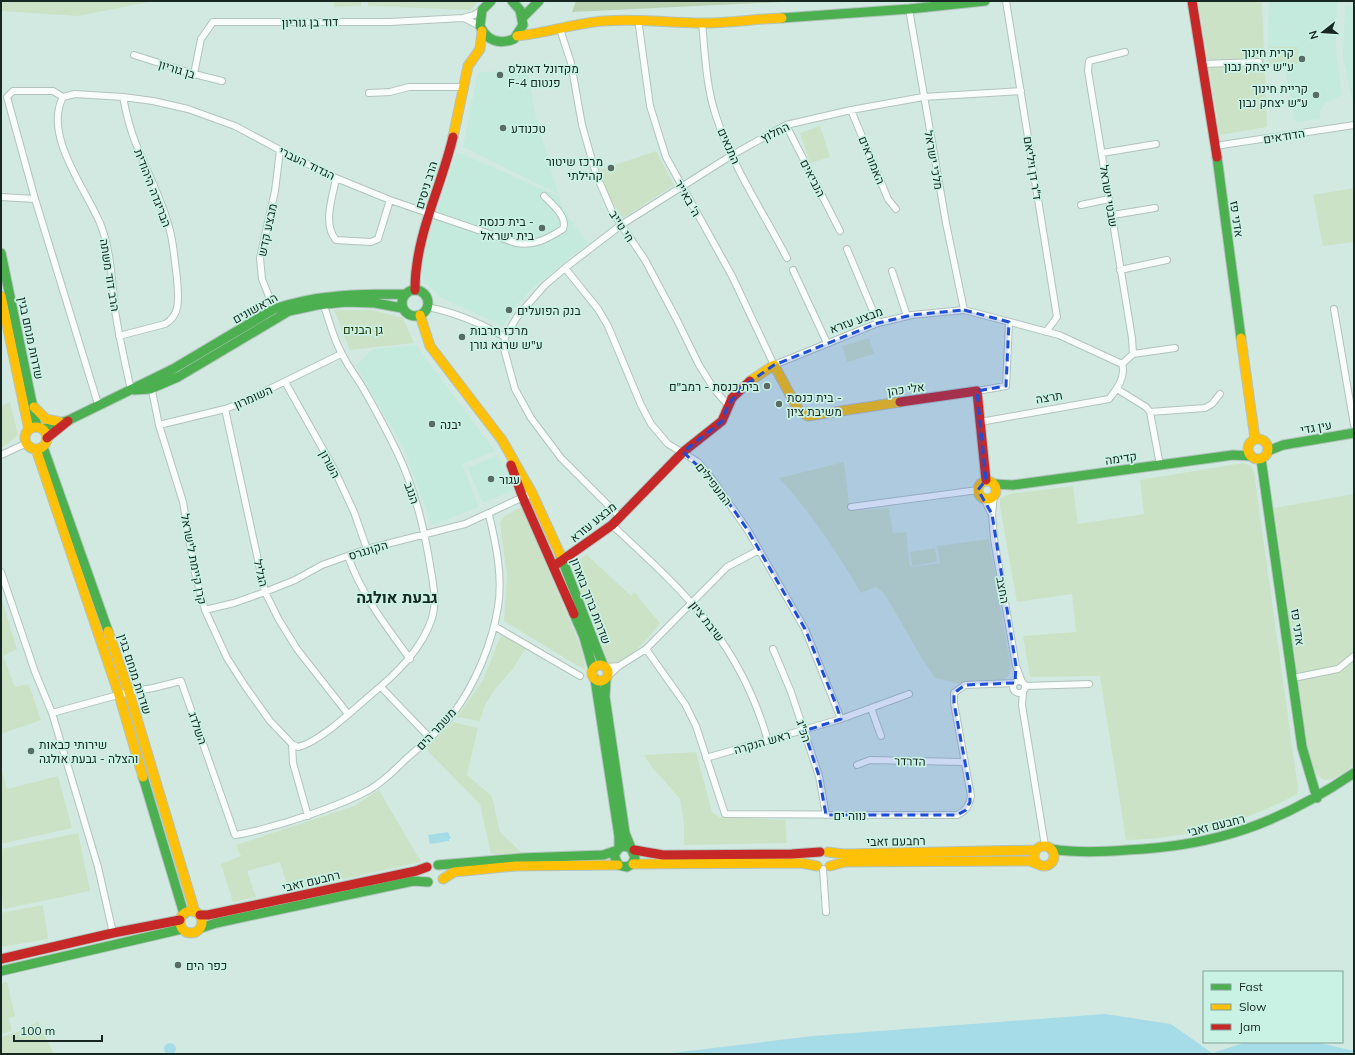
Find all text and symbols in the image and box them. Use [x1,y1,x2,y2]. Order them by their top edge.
north arrow [1303,12,1343,52]
street label: דוד בן גוריון [281,14,339,30]
text: N [1306,29,1321,41]
place label: קרית חינוך ע"ש יצחק נבון [1224,45,1294,74]
marker: קרית חינוך ע"ש יצחק נבון [1297,54,1307,64]
street label: בן גוריון [157,56,198,82]
place label: מקדונל דאגלס F-4 פנטום [508,61,579,90]
marker: מקדונל דאגלס F-4 פנטום [495,70,505,80]
place label: קריית חינוך ע״ש יצחק נבון [1239,81,1308,110]
marker: קריית חינוך ע״ש יצחק נבון [1311,90,1321,100]
street label: החלוץ [758,119,792,145]
place label: טכנודע [511,121,546,136]
marker: טכנודע [498,123,508,133]
street label: הדודאים [1262,125,1306,147]
street label: התנאים [714,126,744,166]
street label: מלכי ישראל [921,129,947,191]
street label: האמוראים [856,134,888,186]
street label: ד״ר דן ויליאם [1021,135,1045,201]
street label: הגדוד העברי [276,143,338,183]
street label: הבריגדה היהודית [131,147,175,229]
place label: מרכז שיטור קהילתי [546,154,603,183]
street label: הנביאים [797,157,829,199]
street label: הרב ניסים [412,159,440,211]
marker: מרכז שיטור קהילתי [606,163,616,173]
street label: שבטי ישראל [1097,164,1121,228]
street label: ה' באייר [672,177,704,219]
street label: אדני פז [1227,200,1247,239]
street label: מבצע קדש [254,202,280,258]
street label: חי טייב [606,207,638,245]
place label: בית כנסת - בית ישראל [479,214,535,243]
marker: בית כנסת - בית ישראל [537,223,547,233]
street label: הרב דוד משתה [97,238,123,312]
street label: הראשונים [230,289,280,327]
street label: שדרות מנחם בגין [15,295,47,381]
place label: בנק הפועלים [517,303,581,318]
street label: מבצע עזרא [827,303,885,337]
marker: בנק הפועלים [504,305,514,315]
park label: גן הבנים [343,322,383,337]
place label: מרכז תרבות ע"ש שרגא גורן [470,323,543,352]
marker: מרכז תרבות ע"ש שרגא גורן [457,332,467,342]
place label: בית כנסת - רמב"ם [669,379,760,394]
street label: אלי כהן [886,379,926,399]
marker: בית כנסת - רמב"ם [762,381,772,391]
street label: השומרון [231,382,275,412]
street label: תרצה [1034,387,1064,407]
place label: בית כנסת - משיבת ציון [787,390,842,419]
marker: בית כנסת - משיבת ציון [774,399,784,409]
place label: יבנה [440,417,461,432]
street label: עין גדי [1299,417,1333,437]
marker: יבנה [427,419,437,429]
street label: השרון [316,447,344,481]
street label: קדימה [1104,448,1138,468]
street label: המעפילים [693,460,735,508]
place label: עגור [499,472,520,487]
marker: עגור [486,474,496,484]
street label: הנגב [401,480,423,506]
street label: מבצע עזרא [567,499,619,545]
street label: קרן קיימת לישראל [178,512,210,606]
street label: הקונגרס [346,537,390,563]
street label: שדרות ברוך בוארון [568,556,614,646]
street label: הגליל [251,558,271,588]
street label: החצב [993,575,1013,605]
district label: גבעת אולגה [356,587,438,607]
street label: שיבת ציון [687,598,727,644]
street label: אדני פז [1288,608,1308,647]
street label: שדרות מנחם בגין [115,632,155,716]
street label: משמר הים [413,705,459,753]
street label: השלדג [185,710,211,746]
street label: הכ"ג [793,718,815,744]
street label: ראש הנקרה [732,727,792,757]
place label: שירותי כבאות והצלה - גבעת אולגה [39,737,138,766]
marker: שירותי כבאות והצלה - גבעת אולגה [26,746,36,756]
street label: הדרדר [894,753,926,769]
street label: נווה ים [834,808,866,823]
street label: רחבעם זאבי [1186,811,1246,839]
street label: רחבעם זאבי [866,833,926,849]
street label: רחבעם זאבי [281,867,341,895]
place label: כפר הים [186,958,227,973]
marker: כפר הים [173,960,183,970]
legend [1203,971,1343,1043]
text: Fast [1239,979,1263,994]
text: Slow [1239,999,1267,1014]
scale bar [14,1017,102,1043]
text: Jam [1239,1019,1261,1034]
text: 100 m [20,1023,55,1038]

